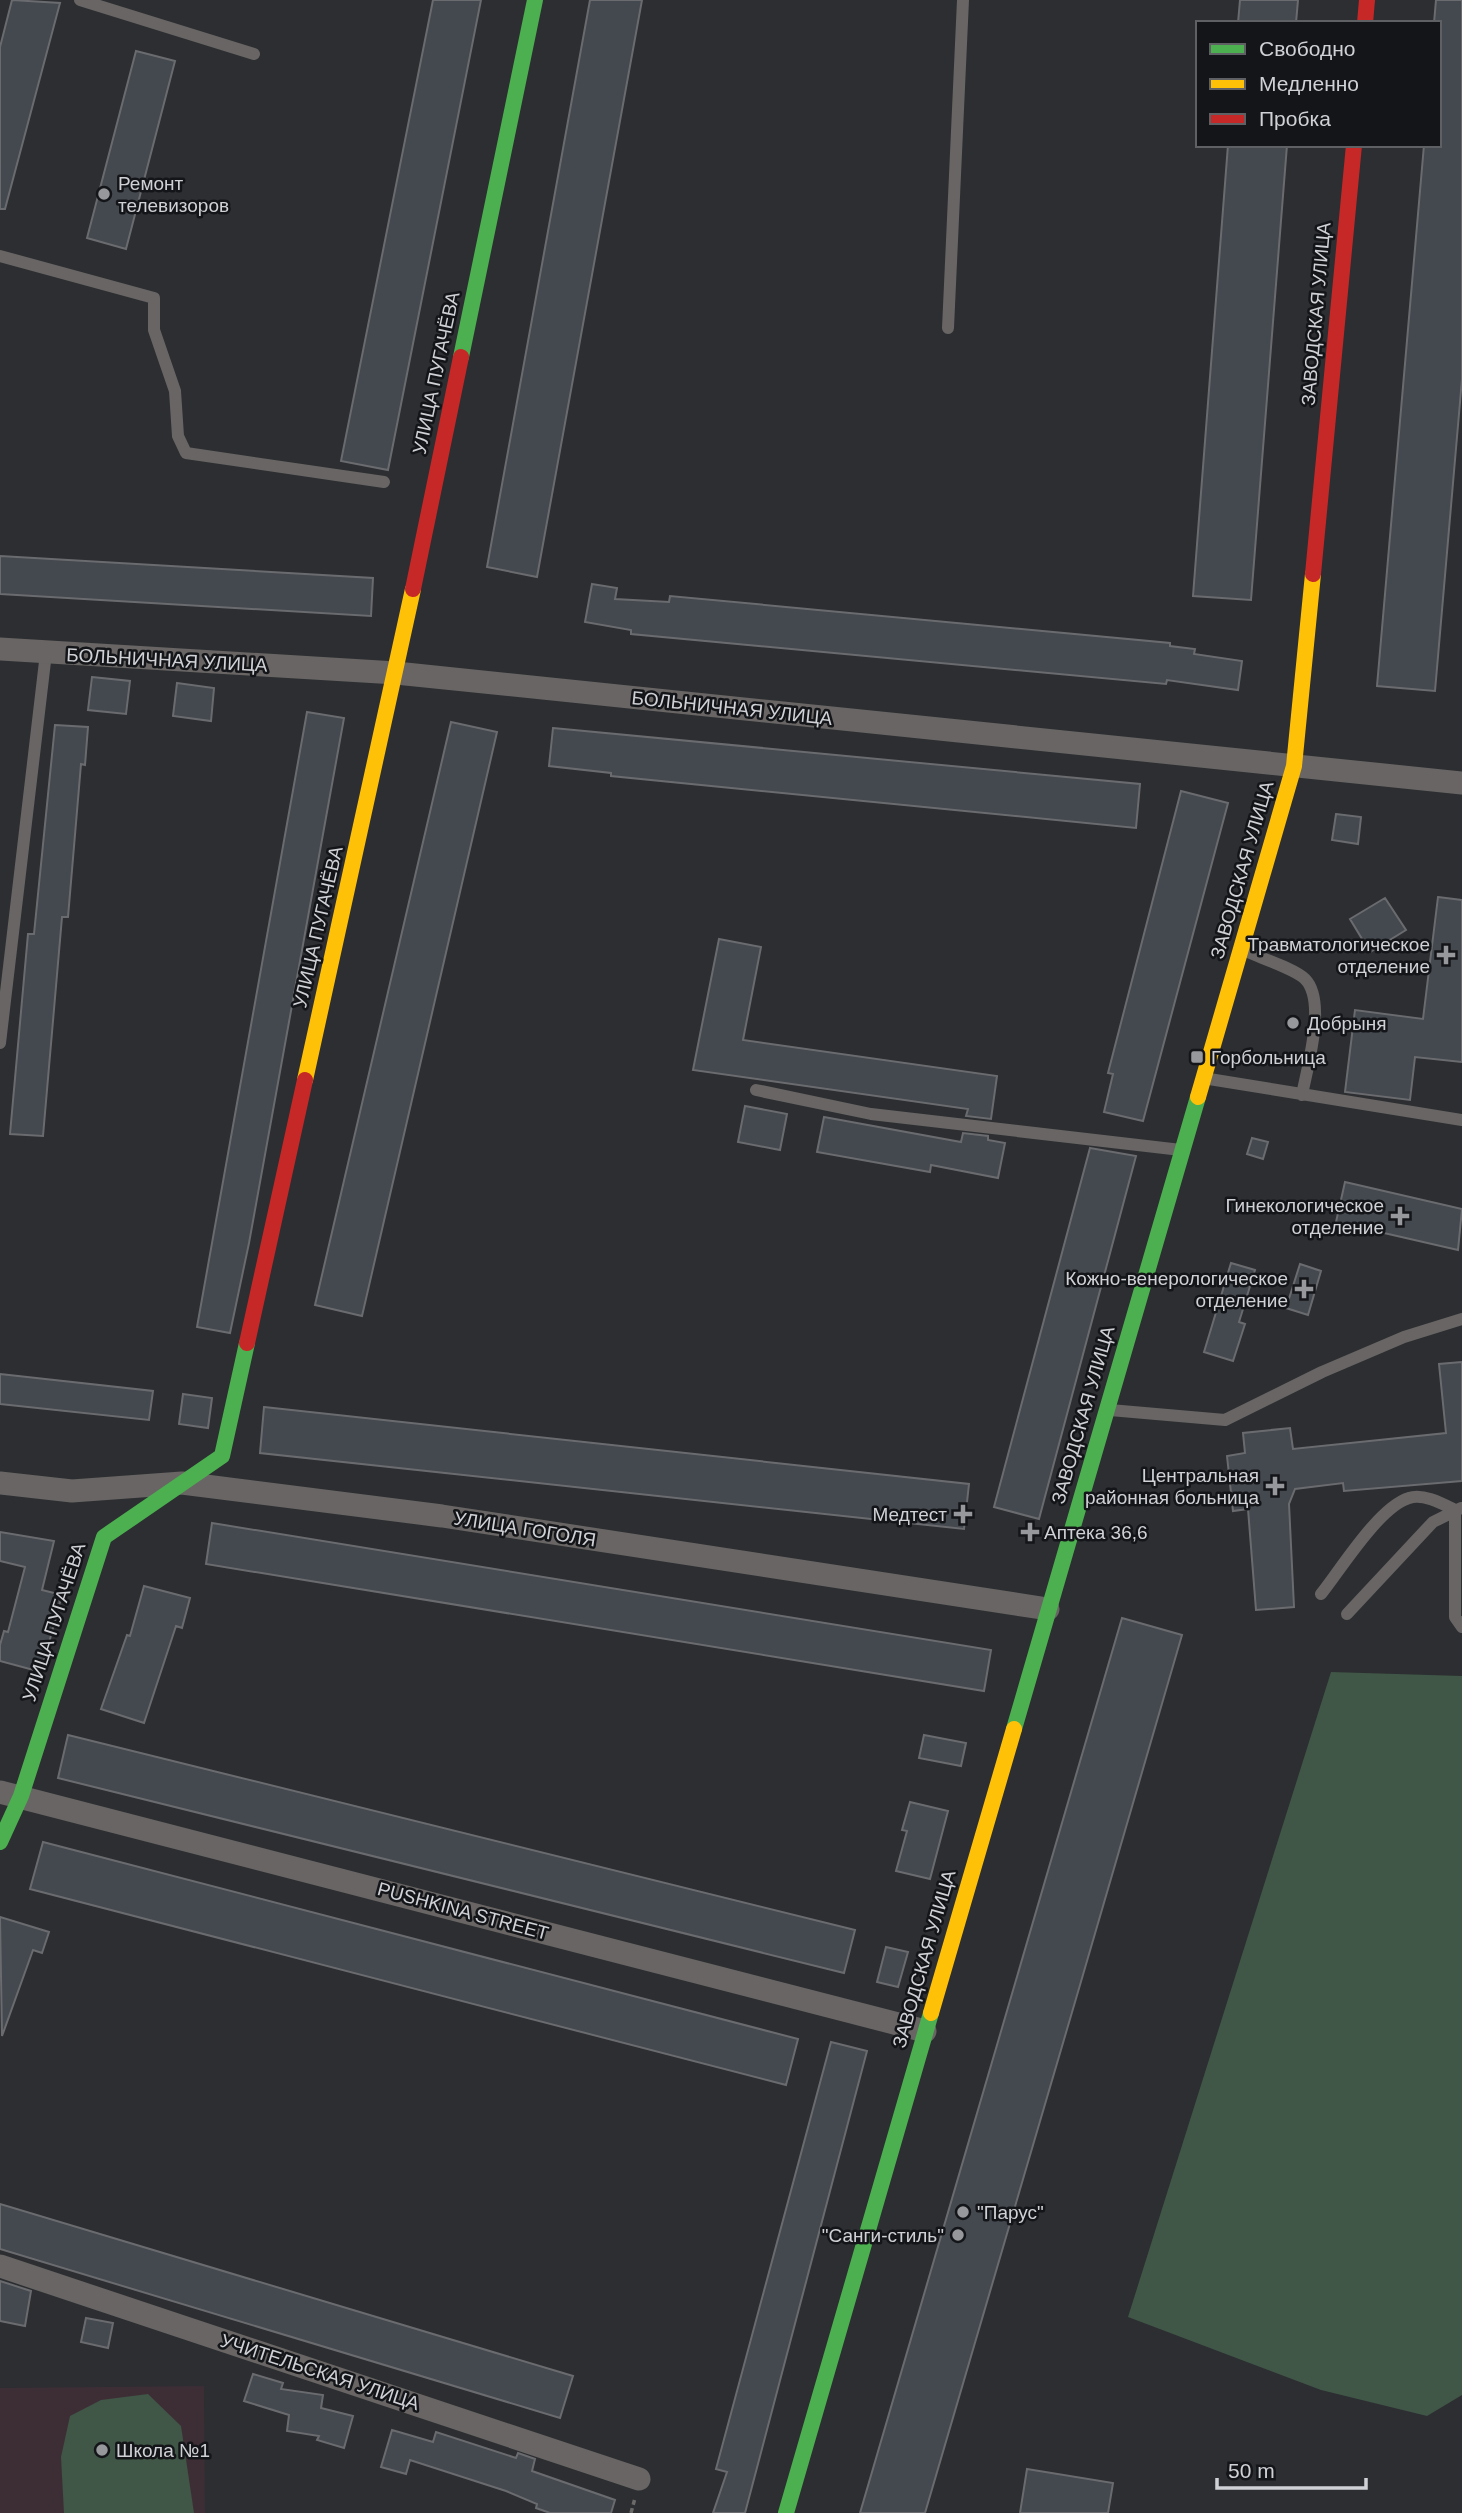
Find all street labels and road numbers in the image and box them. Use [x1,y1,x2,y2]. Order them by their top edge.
street label: ЗАВОДСКАЯ УЛИЦА [1298,221,1335,407]
street label: УЛИЦА ПУГАЧЁВА [409,290,464,456]
street label: БОЛЬНИЧНАЯ УЛИЦА [66,644,268,676]
street label: БОЛЬНИЧНАЯ УЛИЦА [631,687,834,729]
street label: ЗАВОДСКАЯ УЛИЦА [1207,778,1278,961]
street label: УЛИЦА ПУГАЧЁВА [289,844,347,1010]
street label: ЗАВОДСКАЯ УЛИЦА [1048,1323,1119,1506]
street label: УЛИЦА ГОГОЛЯ [452,1507,598,1551]
street label: УЛИЦА ПУГАЧЁВА [18,1540,90,1704]
street label: ЗАВОДСКАЯ УЛИЦА [889,1867,960,2050]
street label: PUSHKINA STREET [375,1878,551,1944]
street label: УЧИТЕЛЬСКАЯ УЛИЦА [218,2330,422,2414]

